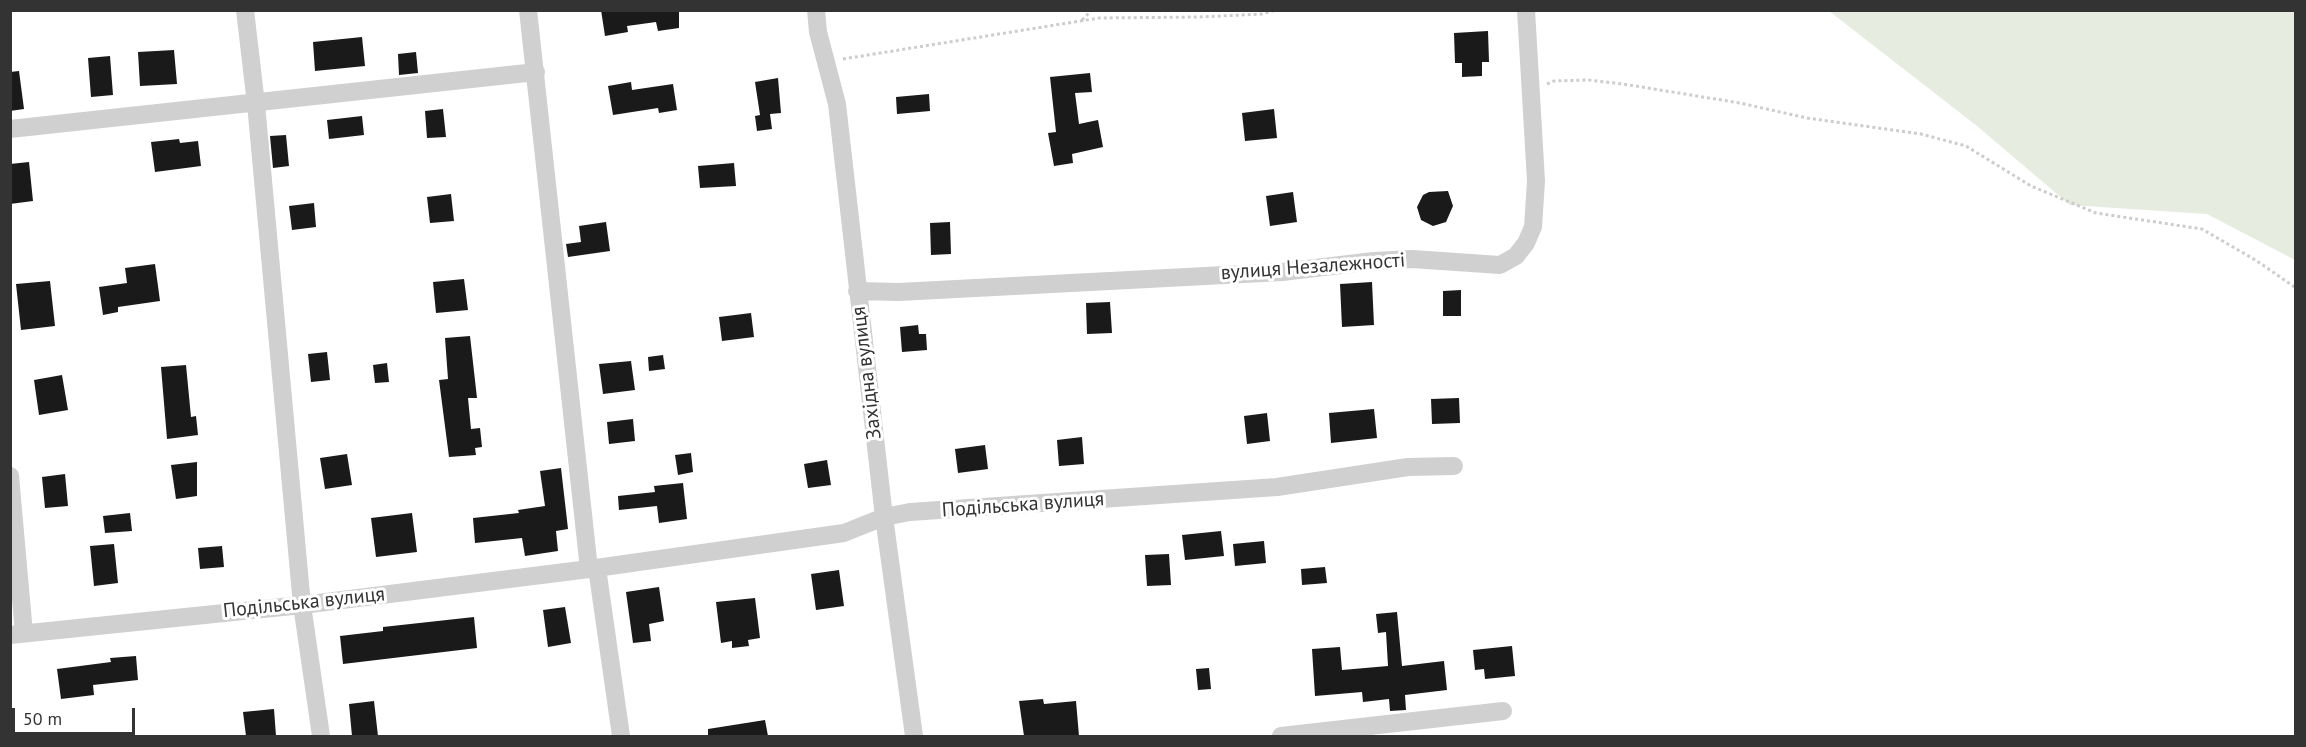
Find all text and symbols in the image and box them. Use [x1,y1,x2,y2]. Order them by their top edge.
street label: вулиця Незалежності [1220,249,1406,285]
street label: Західна вулиця [847,305,887,441]
street label: Подільська вулиця [941,487,1105,523]
street label: Подільська вулиця [222,583,386,623]
scale bar [15,696,138,734]
text: 50 m [23,707,62,730]

